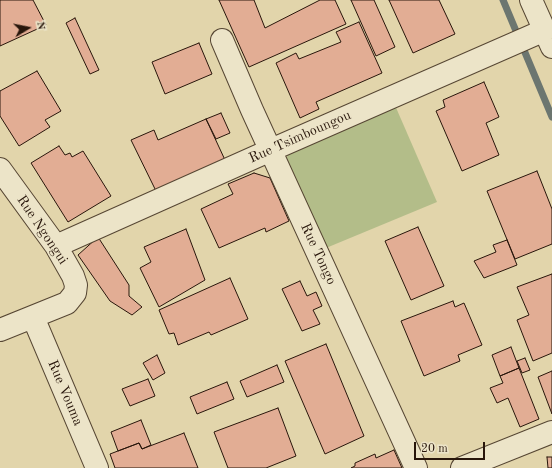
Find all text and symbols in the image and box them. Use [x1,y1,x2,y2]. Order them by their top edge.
north arrow [8,8,48,48]
text: N [34,21,46,31]
street label: Rue Tsimboungou [246,107,354,167]
street label: Rue Ngongui [13,192,71,268]
street label: Rue Tongo [296,221,340,287]
street label: Rue Vouma [44,358,86,428]
scale bar [416,434,487,460]
text: 20 m [421,443,448,455]

